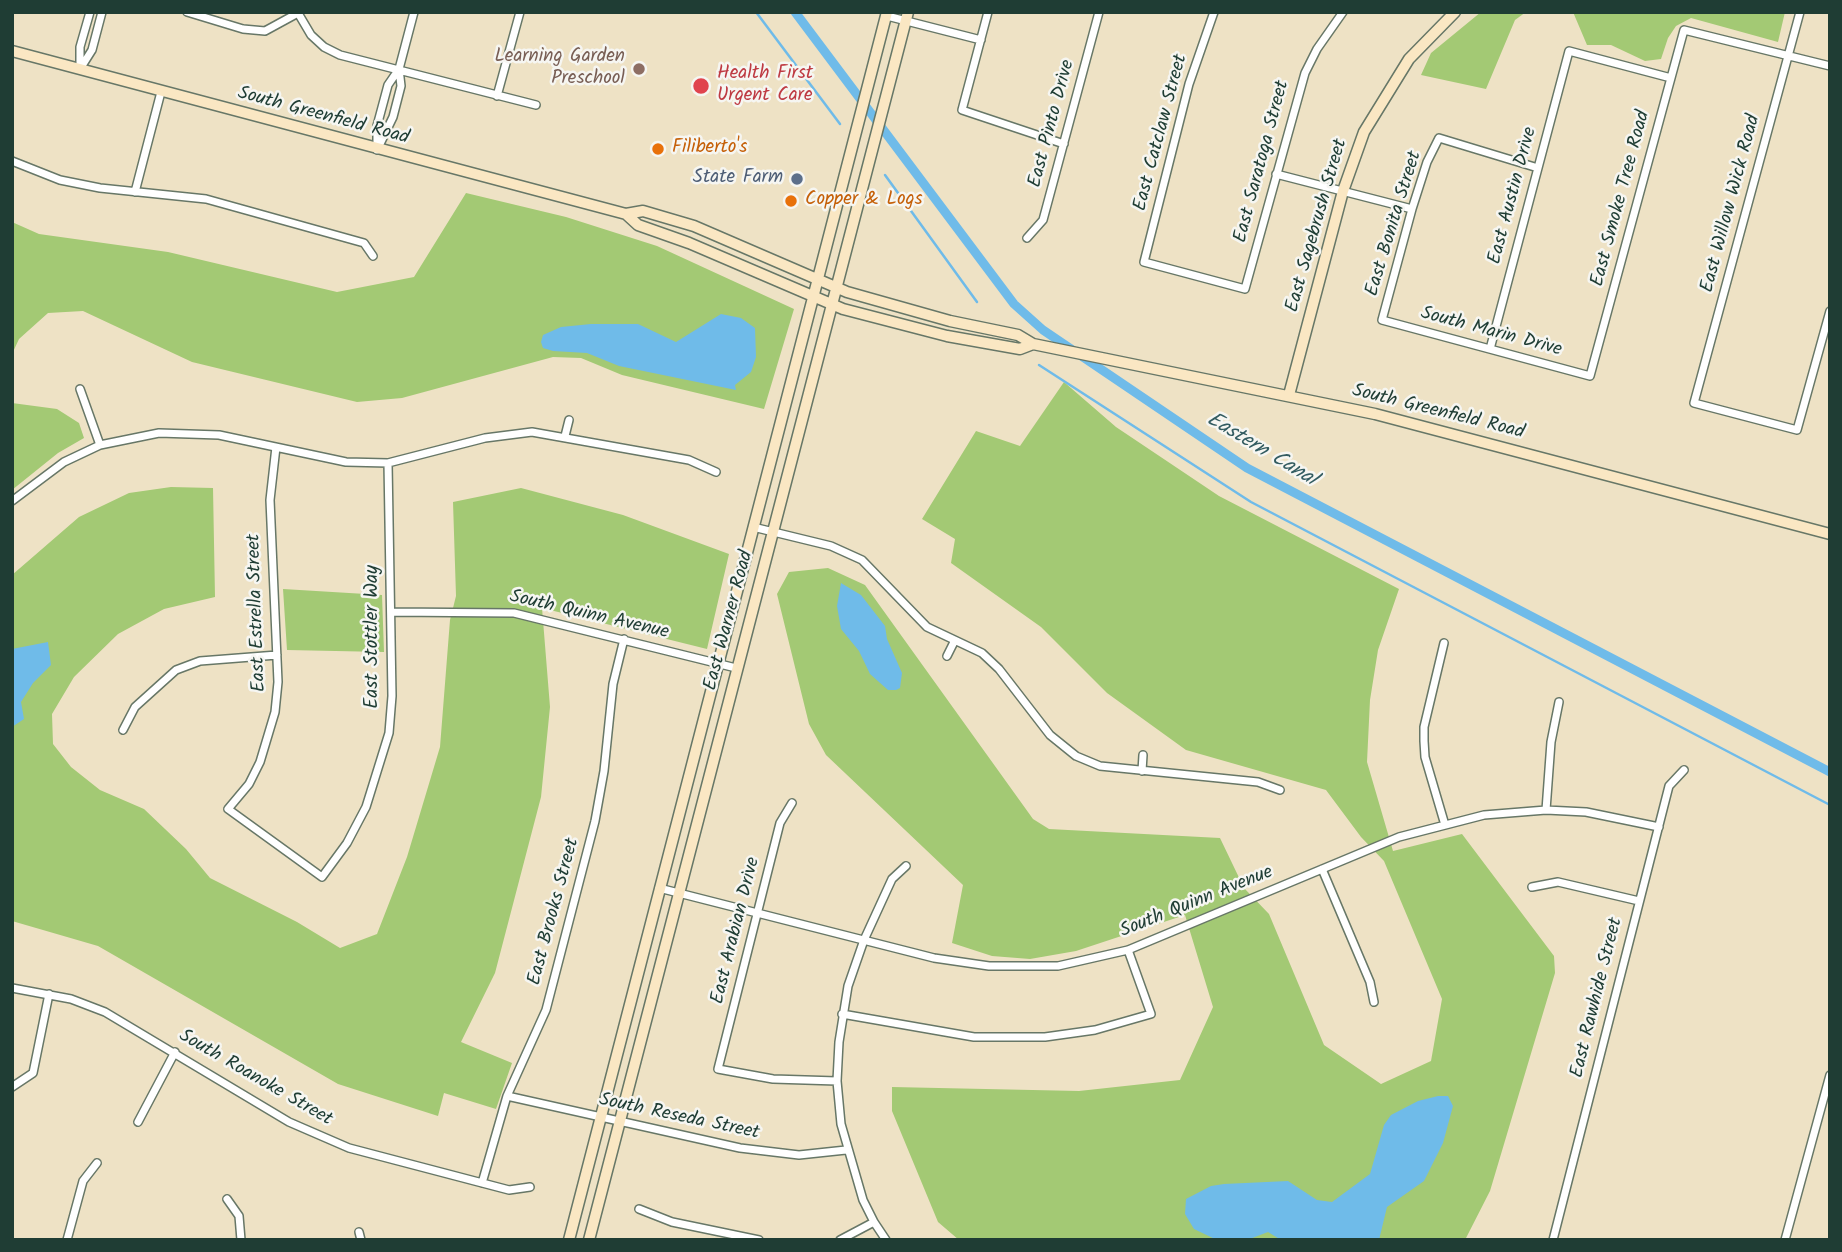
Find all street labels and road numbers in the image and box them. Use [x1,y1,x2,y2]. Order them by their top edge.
street label: East Catclaw Street [1130,52,1194,214]
street label: East Pinto Drive [1025,58,1081,190]
street label: East Saratoga Street [1230,78,1296,246]
street label: South Greenfield Road [235,83,411,151]
street label: East Smoke Tree Road [1588,109,1656,289]
street label: East Willow Wick Road [1697,113,1767,295]
street label: East Austin Drive [1485,125,1543,267]
street label: East Sagebrush Street [1282,137,1354,315]
street label: East Bonita Street [1362,149,1428,299]
street label: South Marin Drive [1418,303,1564,363]
street label: South Greenfield Road [1350,381,1526,445]
street label: East Estrella Street [244,533,272,693]
street label: East Warner Road [700,549,760,693]
street label: East Stottler Way [363,565,385,709]
street label: South Quinn Avenue [507,587,671,645]
street label: East Brooks Street [524,836,586,988]
street label: East Arabian Drive [708,855,766,1007]
street label: South Quinn Avenue [1117,862,1277,944]
street label: East Rawhide Street [1567,915,1629,1081]
street label: South Roanoke Street [174,1026,336,1132]
street label: South Reseda Street [597,1090,761,1146]

